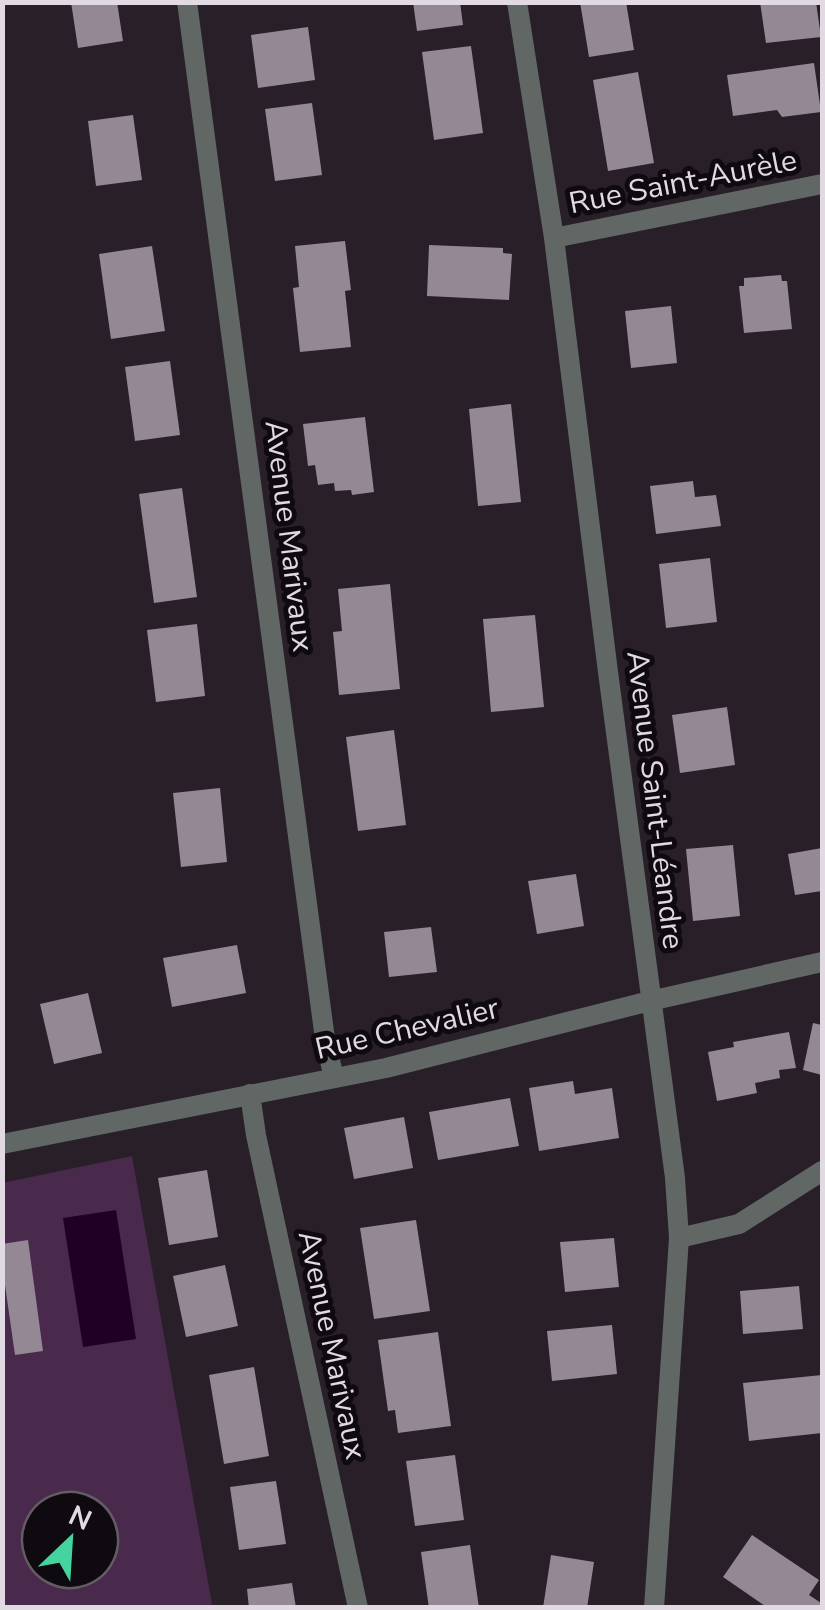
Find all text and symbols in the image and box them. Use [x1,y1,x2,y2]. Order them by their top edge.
street label: Rue Saint-Aurèle [566,140,800,224]
street label: Avenue Marivaux [254,418,324,654]
street label: Avenue Saint-Léandre [616,649,694,951]
street label: Rue Chevalier [311,988,503,1070]
street label: Avenue Marivaux [288,1227,376,1463]
north arrow [20,1490,120,1590]
text: N [63,1497,98,1540]

